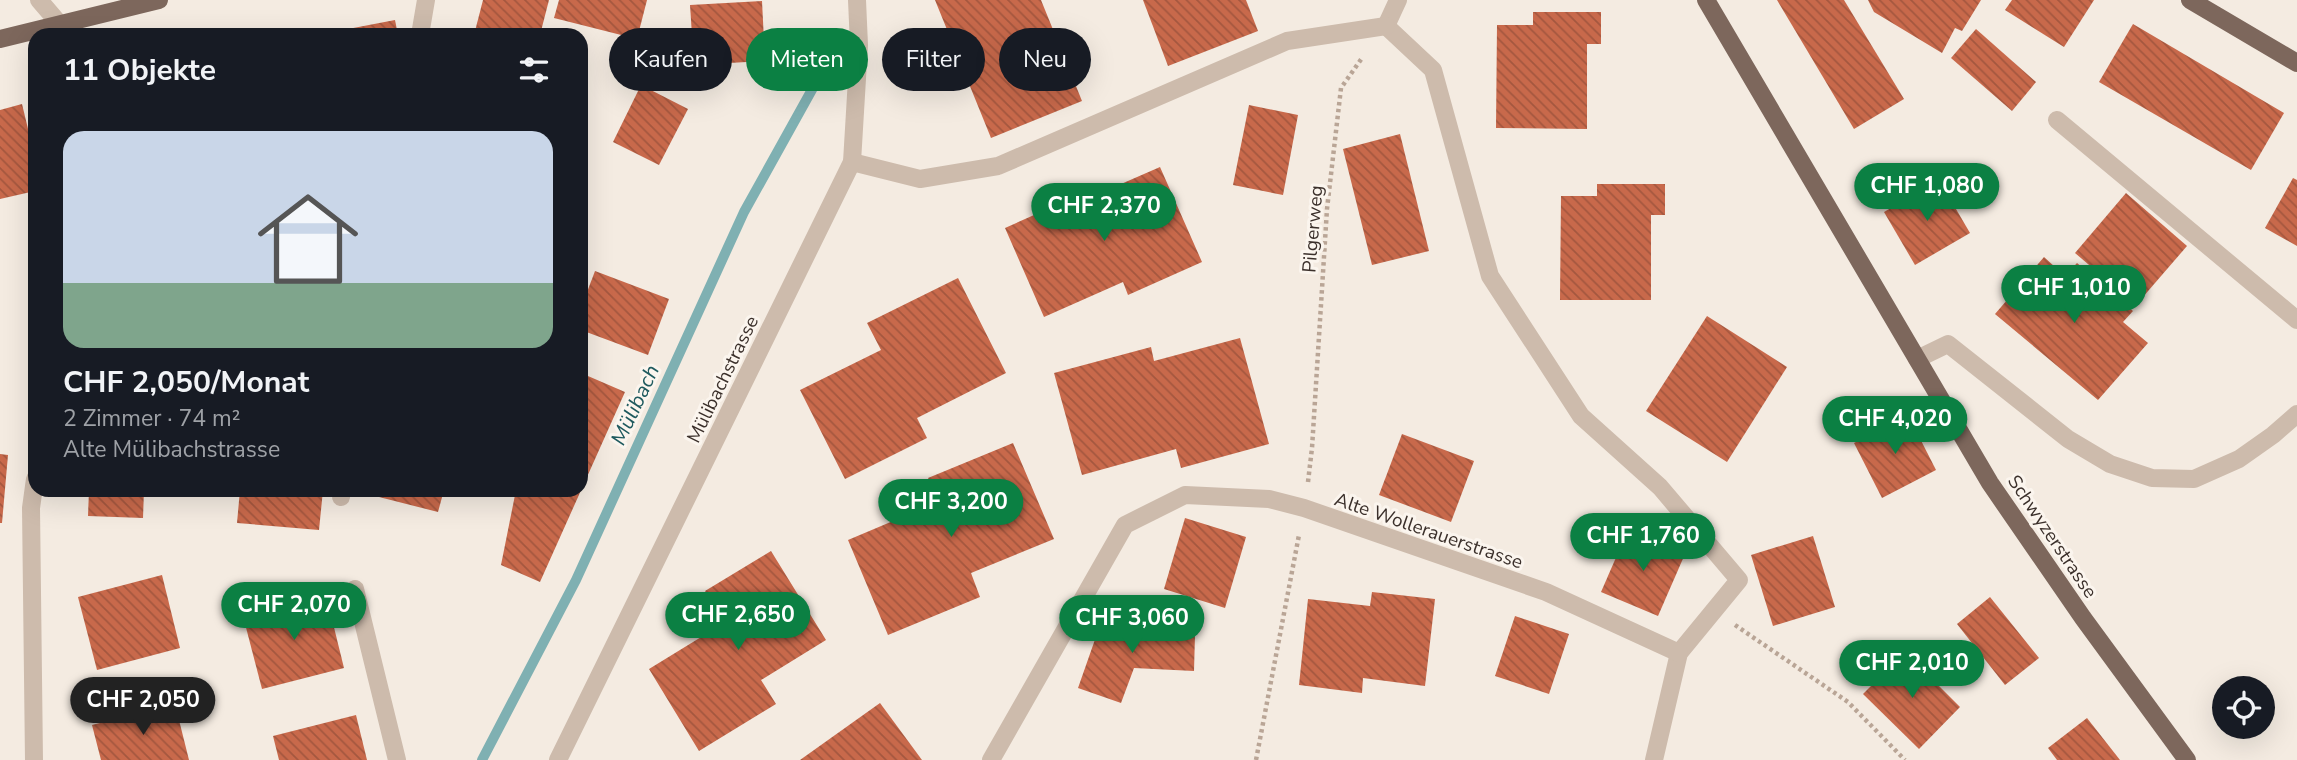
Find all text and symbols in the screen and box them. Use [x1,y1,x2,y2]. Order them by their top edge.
chip: Kaufen [609,28,732,91]
chip: Mieten [746,28,868,91]
chip: Filter [882,28,985,91]
chip: Neu [999,28,1091,91]
text: 11 Objekte [63,50,216,91]
icon: filters [515,51,553,89]
pin: CHF 1,080 [1847,164,2007,223]
text: CHF 1,080 [1870,170,1984,201]
icon: home [245,176,371,302]
pin: CHF 2,370 [1024,184,1184,243]
street label: Pilgerweg [1296,184,1330,274]
text: CHF 2,370 [1047,190,1161,221]
pin: CHF 1,010 [1994,266,2154,325]
text: CHF 1,010 [2017,272,2131,303]
street label: Mülibachstrasse [681,311,765,447]
water label: Mülibach [604,360,666,450]
text: CHF 2,050/Monat [63,362,309,403]
pin: CHF 4,020 [1815,396,1975,456]
text: 2 Zimmer · 74 m² [63,403,240,434]
text: CHF 4,020 [1838,403,1952,434]
text: Alte Mülibachstrasse [63,434,280,465]
street label: Schwyzerstrasse [2001,470,2103,603]
pin: CHF 3,200 [871,480,1031,539]
text: CHF 3,200 [894,486,1008,517]
street label: Alte Wollerauerstrasse [1331,486,1526,575]
pin: CHF 1,760 [1563,514,1723,573]
text: CHF 1,760 [1586,520,1700,551]
pin: CHF 2,070 [214,582,374,642]
text: CHF 2,070 [237,589,351,620]
pin: CHF 2,650 [658,592,818,652]
pin: CHF 3,060 [1052,596,1212,655]
text: CHF 2,650 [681,599,795,630]
text: CHF 3,060 [1075,602,1189,633]
pin: CHF 2,010 [1832,640,1992,700]
text: CHF 2,010 [1855,647,1969,678]
map controls [2212,676,2275,739]
button: locate [2212,676,2275,739]
pin: CHF 2,050 [63,678,223,737]
text: CHF 2,050 [86,684,200,715]

